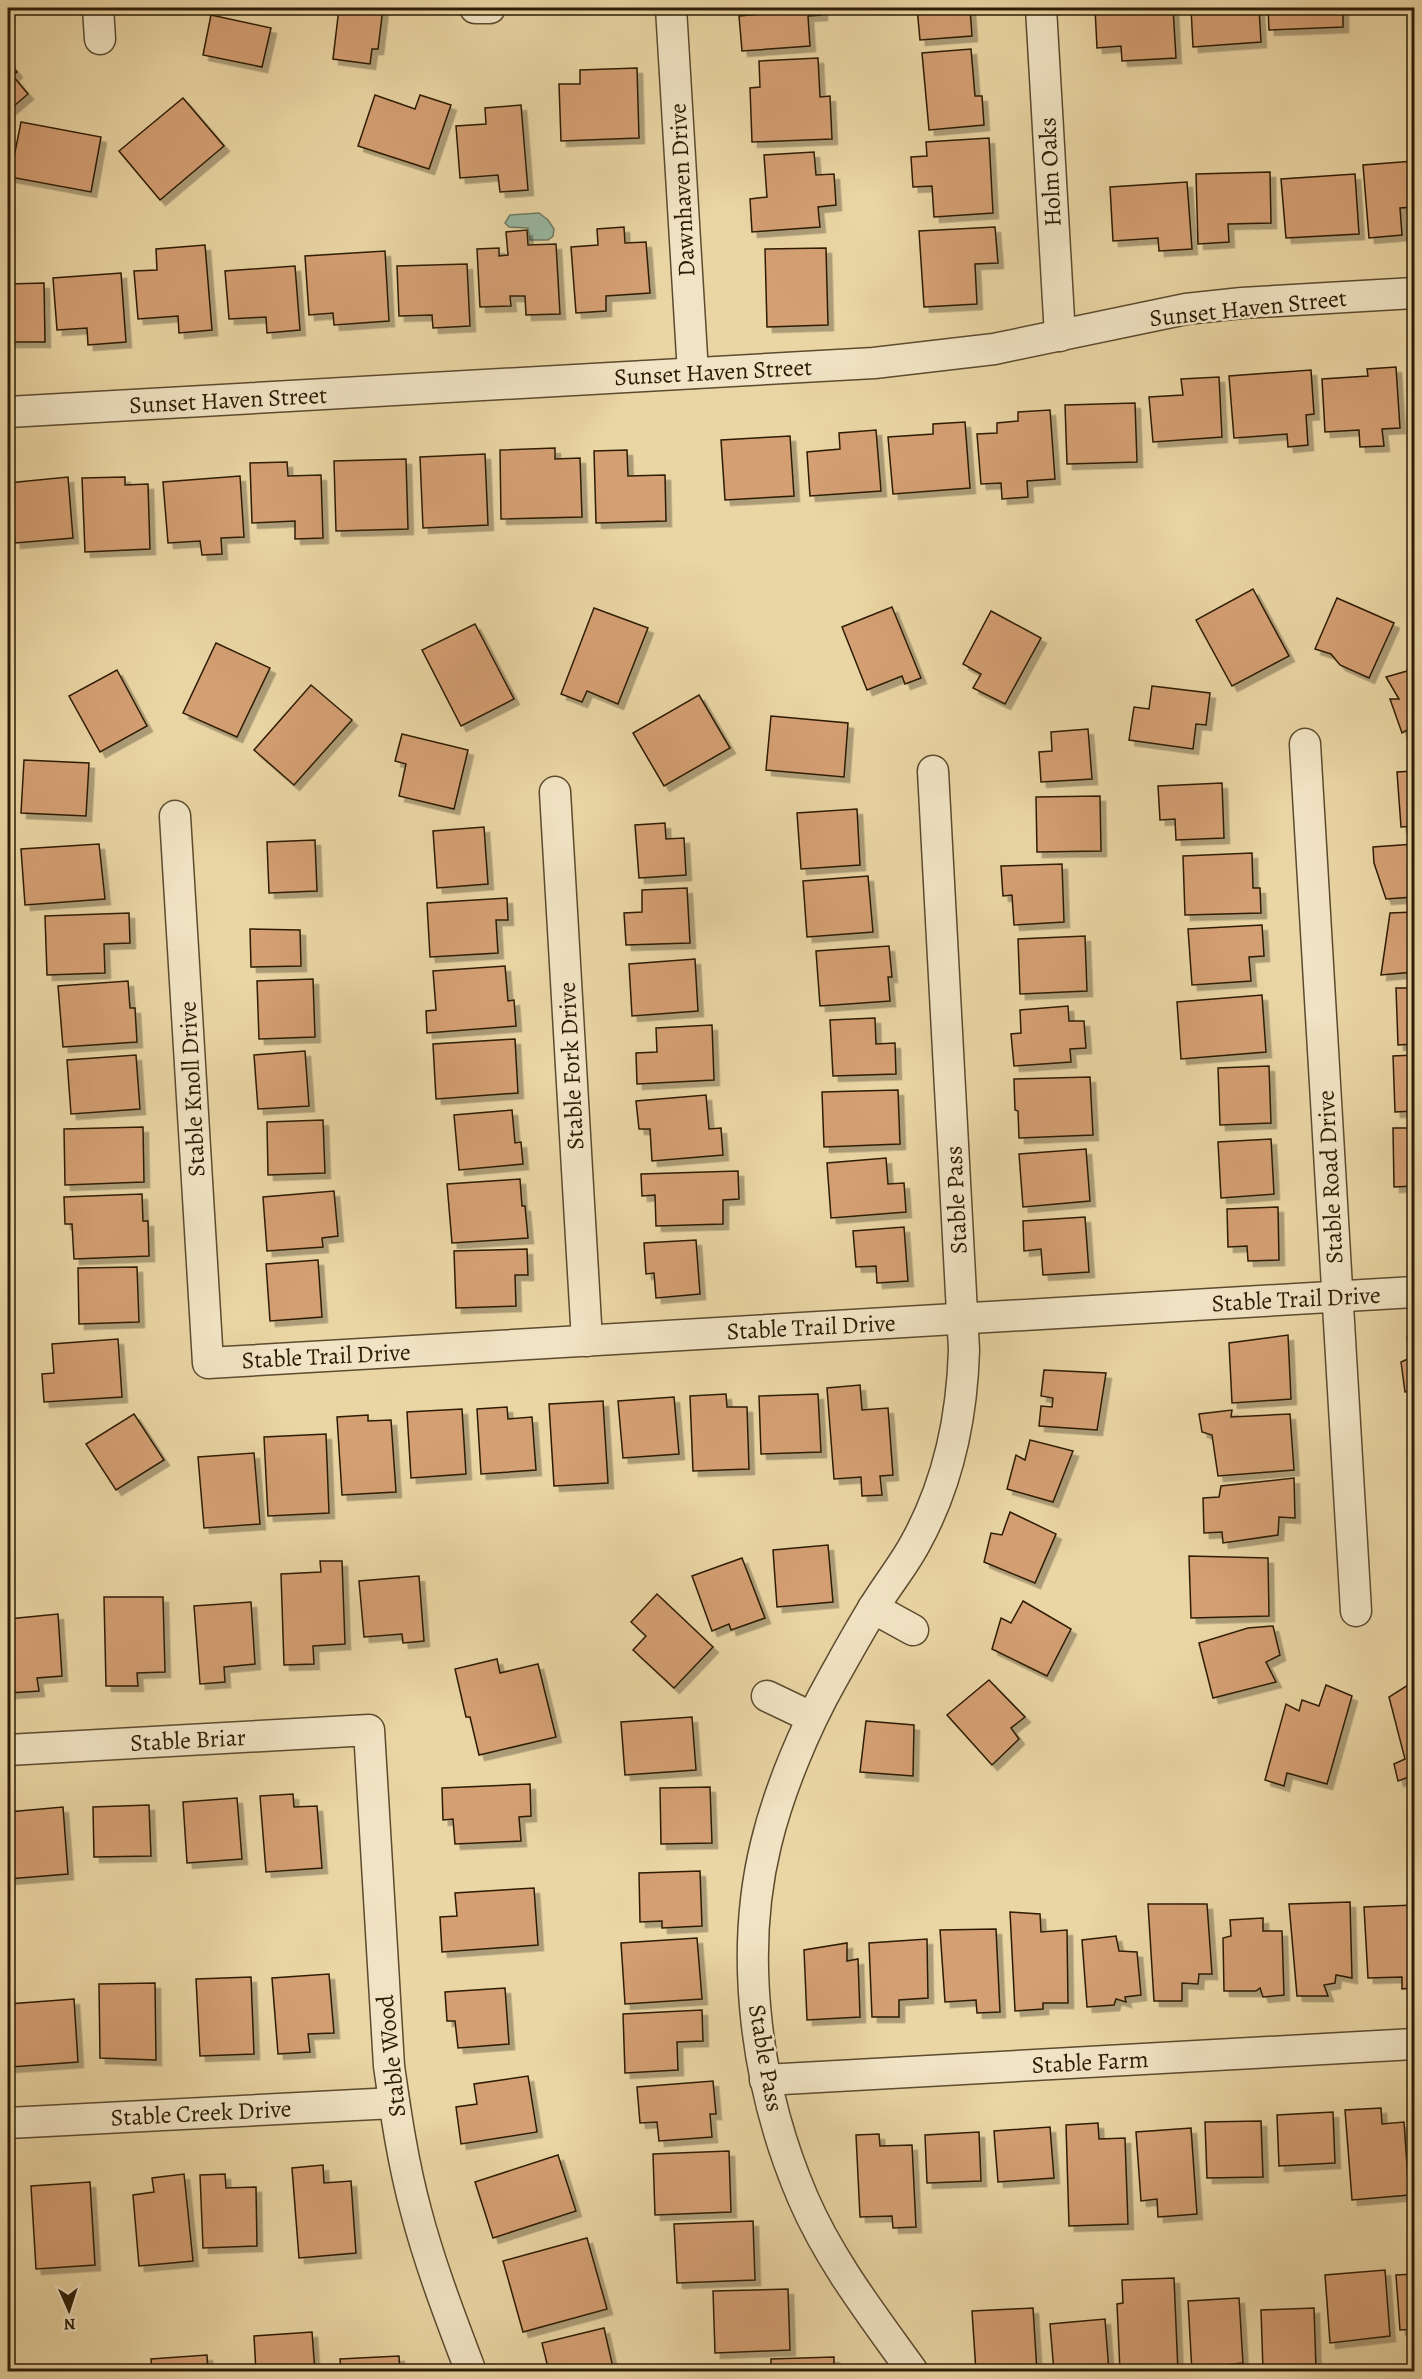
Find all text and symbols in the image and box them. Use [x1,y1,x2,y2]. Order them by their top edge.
street label: Dawnhaven Drive [661,102,703,278]
street label: Holm Oaks [1031,116,1069,228]
street label: Sunset Haven Street [1148,282,1348,334]
street label: Sunset Haven Street [613,351,813,393]
street label: Sunset Haven Street [128,379,328,421]
street label: Stable Fork Drive [551,981,591,1151]
street label: Stable Knoll Drive [171,1000,213,1178]
street label: Stable Road Drive [1309,1089,1351,1265]
street label: Stable Pass [937,1145,975,1255]
street label: Stable Trail Drive [1211,1279,1381,1319]
street label: Stable Trail Drive [726,1307,896,1347]
street label: Stable Trail Drive [241,1336,411,1376]
street label: Stable Briar [129,1721,247,1759]
street label: Stable Wood [369,1993,413,2119]
street label: Stable Pass [741,2002,791,2114]
street label: Stable Farm [1031,2043,1149,2081]
street label: Stable Creek Drive [110,2092,292,2134]
north arrow [39,2280,99,2340]
text: N [63,2313,76,2335]

